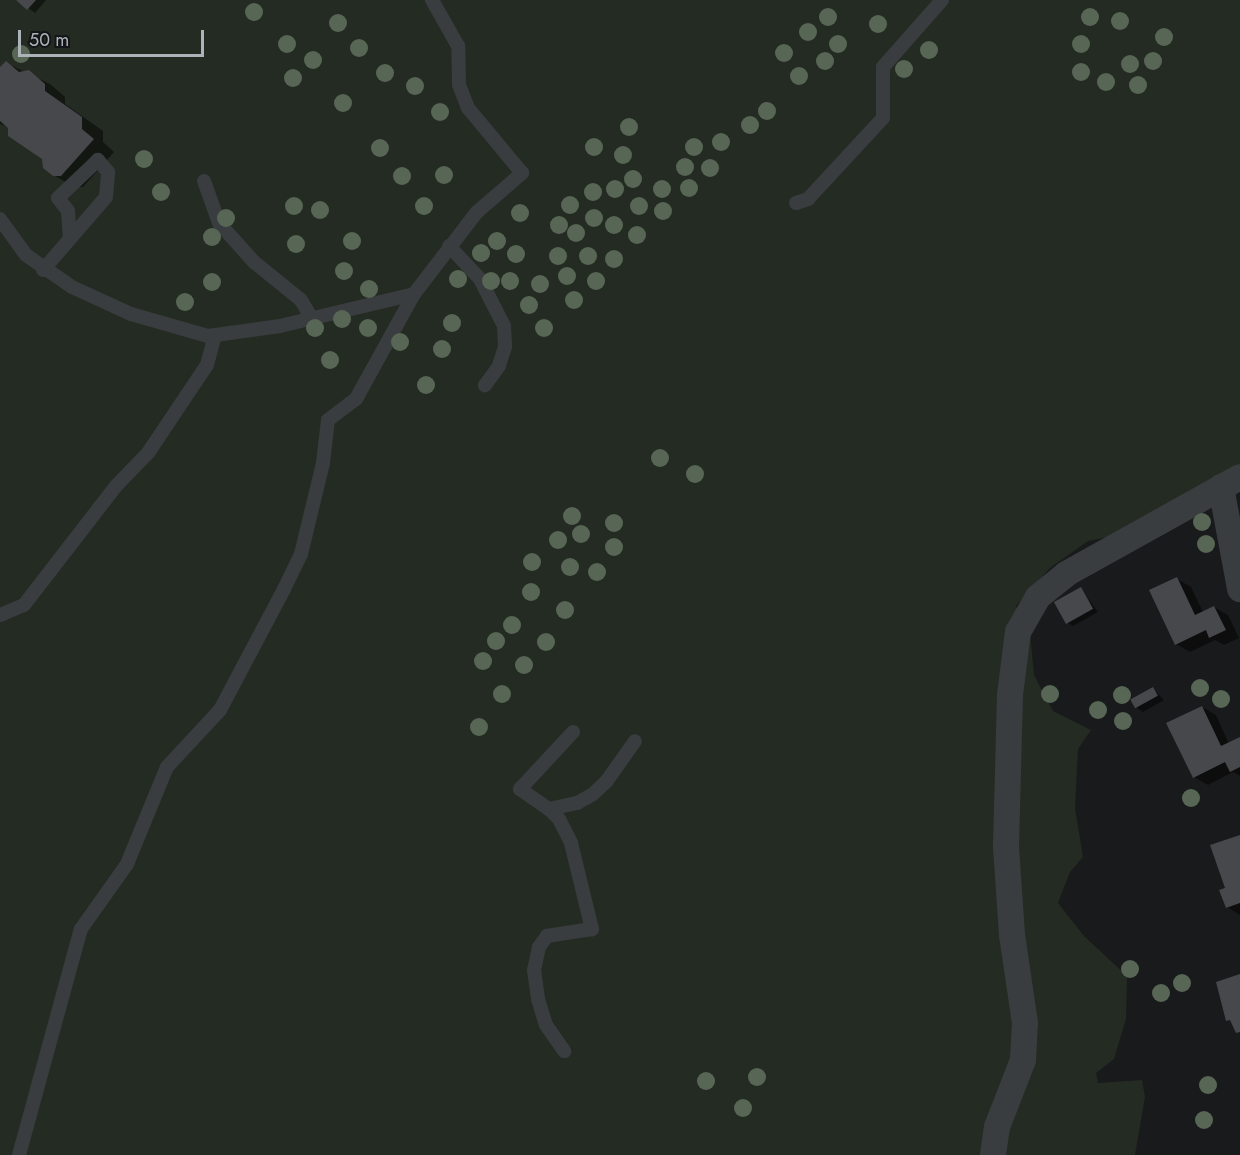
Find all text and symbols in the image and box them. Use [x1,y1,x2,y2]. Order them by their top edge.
scale bar [21,18,207,56]
text: 50 m [29,27,69,53]

